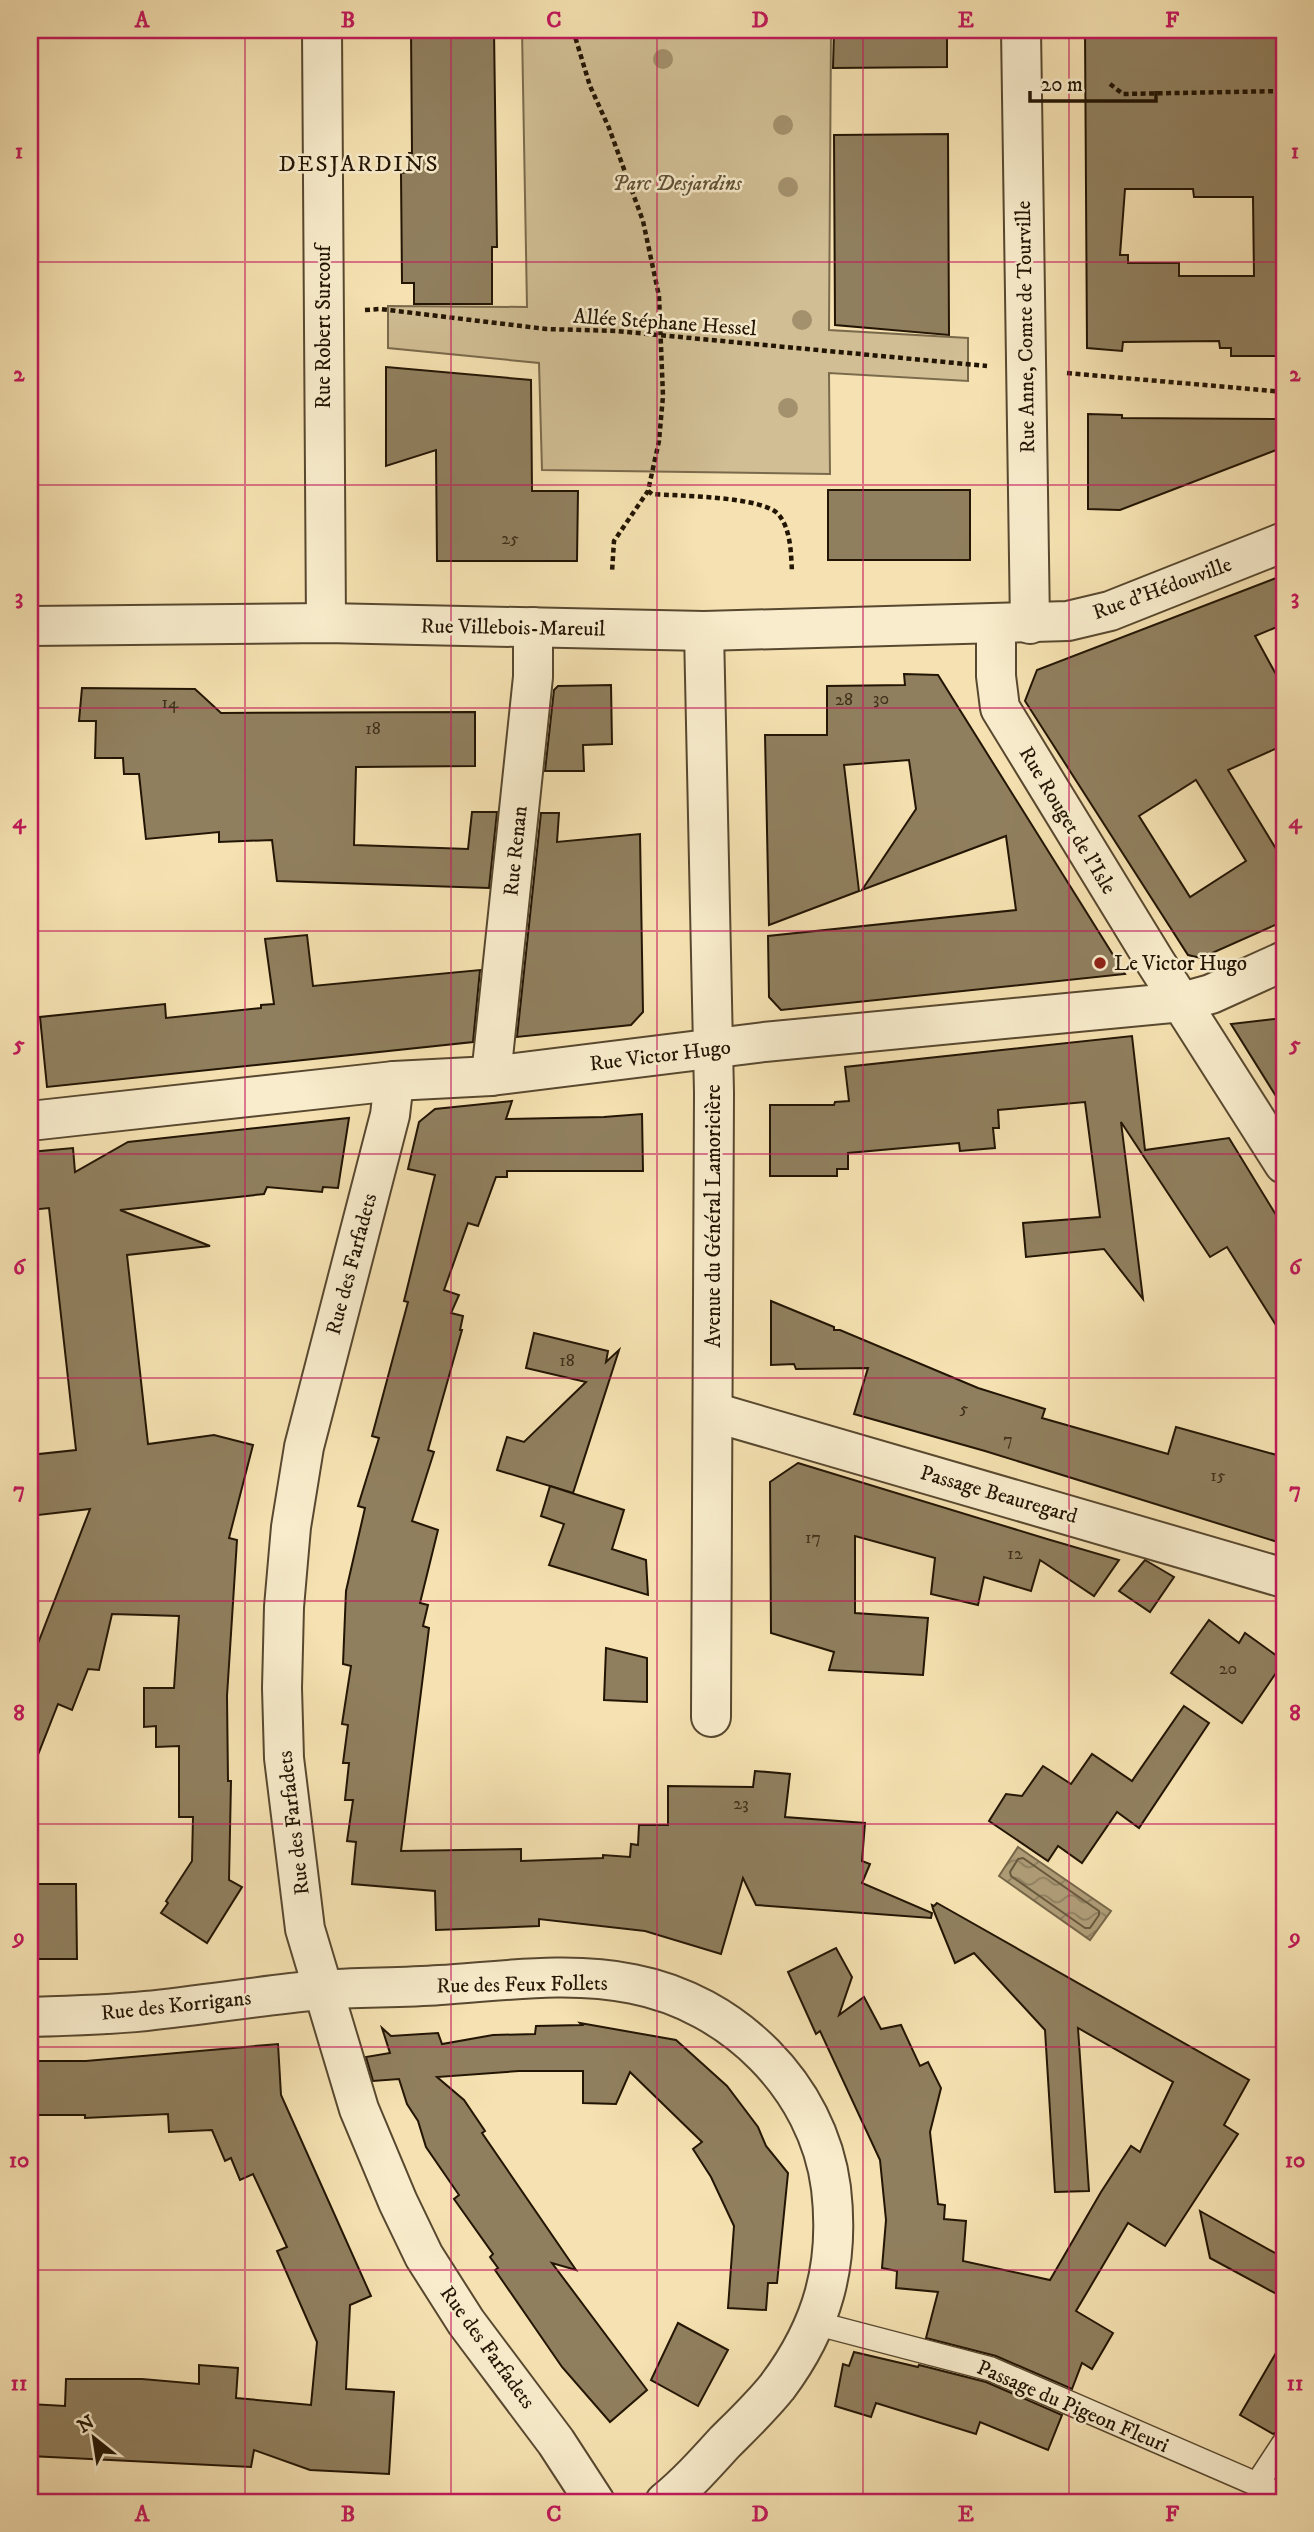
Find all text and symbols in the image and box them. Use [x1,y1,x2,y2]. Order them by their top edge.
text: A [134,6,151,35]
text: B [341,6,355,35]
text: C [546,6,562,35]
text: D [751,6,769,35]
text: E [958,6,974,35]
text: F [1165,6,1180,35]
scale bar [1030,60,1156,104]
text: 20 m [1041,72,1083,98]
text: 1 [15,137,23,166]
text: 1 [1291,137,1299,166]
district label: DESJARDINS [278,150,440,179]
park label: Parc Desjardins [612,171,742,197]
street label: Rue Anne, Comte de Tourville [1011,200,1041,454]
street label: Rue Robert Surcouf [311,242,337,409]
street label: Allée Stéphane Hessel [572,304,758,342]
text: 2 [13,360,25,389]
text: 2 [1289,360,1301,389]
house number: 25 [501,528,519,550]
street label: Rue d'Hédouville [1089,552,1236,626]
text: 3 [15,583,23,612]
text: 3 [1291,583,1299,612]
street label: Rue Villebois-Mareuil [420,613,606,643]
house number: 30 [873,688,889,710]
house number: 28 [835,689,853,711]
house number: 14 [162,692,179,714]
house number: 18 [365,718,381,740]
street label: Rue Rouget de l'Isle [1013,742,1122,899]
street label: Rue Renan [498,805,534,898]
text: 4 [12,807,27,836]
text: 4 [1288,807,1303,836]
place label: Le Victor Hugo [1114,951,1247,977]
marker: Le Victor Hugo [1092,955,1108,971]
text: 5 [12,1030,25,1059]
text: 5 [1288,1030,1301,1059]
street label: Rue Victor Hugo [588,1034,732,1078]
street label: Avenue du Général Lamoricière [701,1084,727,1348]
street label: Rue des Farfadets [321,1191,383,1338]
text: 6 [13,1253,27,1282]
text: 6 [1289,1253,1303,1282]
house number: 18 [559,1350,575,1372]
house number: 5 [960,1398,969,1420]
house number: 7 [1003,1429,1013,1451]
street label: Passage Beauregard [917,1460,1081,1530]
house number: 15 [1210,1465,1226,1487]
text: 7 [13,1476,25,1505]
text: 7 [1289,1476,1301,1505]
house number: 17 [805,1527,821,1549]
house number: 12 [1007,1543,1023,1565]
house number: 20 [1219,1658,1237,1680]
text: 8 [13,1699,25,1728]
text: 8 [1289,1699,1301,1728]
street label: Rue des Farfadets [272,1749,316,1897]
house number: 23 [733,1793,749,1815]
text: 9 [11,1923,25,1952]
text: 9 [1287,1923,1301,1952]
street label: Rue des Feux Follets [436,1971,608,1999]
street label: Rue des Korrigans [100,1985,252,2027]
text: 10 [9,2146,29,2175]
text: 10 [1285,2146,1305,2175]
street label: Rue des Farfadets [434,2281,540,2414]
street label: Passage du Pigeon Fleuri [973,2355,1172,2459]
text: 11 [11,2369,27,2398]
text: 11 [1287,2369,1303,2398]
north arrow [60,2402,130,2472]
text: N [74,2411,99,2438]
text: A [134,2500,151,2529]
text: B [341,2500,355,2529]
text: C [546,2500,562,2529]
text: D [751,2500,769,2529]
text: E [958,2500,974,2529]
text: F [1165,2500,1180,2529]

